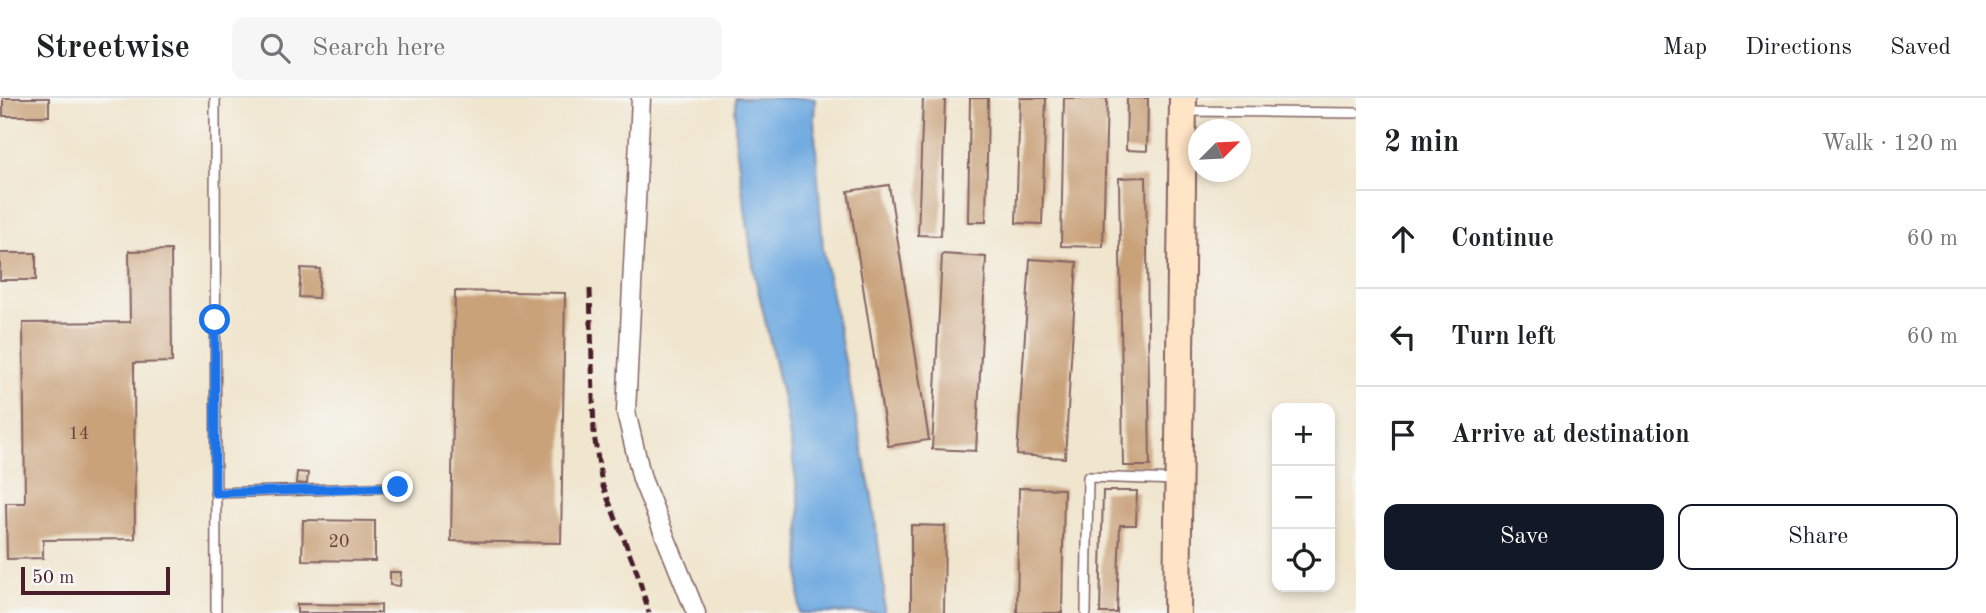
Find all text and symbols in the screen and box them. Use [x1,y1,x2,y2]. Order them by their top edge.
search box [232,17,722,80]
icon: search [256,29,294,67]
text: Streetwise [35,32,190,65]
text: Search here [312,35,445,61]
text: Map [1663,36,1707,60]
text: Directions [1745,36,1852,60]
text: Saved [1890,36,1951,60]
north arrow [1188,119,1251,182]
text: 2 min [1384,128,1459,158]
text: Walk · 120 m [1822,132,1958,155]
icon: ahead [1384,220,1422,258]
text: Continue [1451,226,1554,252]
text: 60 m [1907,227,1958,250]
route start [199,304,230,335]
icon: left [1384,318,1422,356]
text: Turn left [1451,324,1556,350]
text: 60 m [1907,325,1958,348]
map controls [1272,403,1335,592]
button: + [1272,403,1335,466]
icon: arrive [1384,416,1422,454]
text: Arrive at destination [1451,422,1690,448]
house number: 14 [69,425,89,443]
button: − [1272,466,1335,529]
route end [382,471,413,502]
button: Save [1384,504,1664,570]
button: Share [1678,504,1958,570]
button: locate [1272,529,1335,592]
house number: 20 [329,533,349,551]
scale bar [21,564,170,596]
text: 50 m [32,569,74,588]

